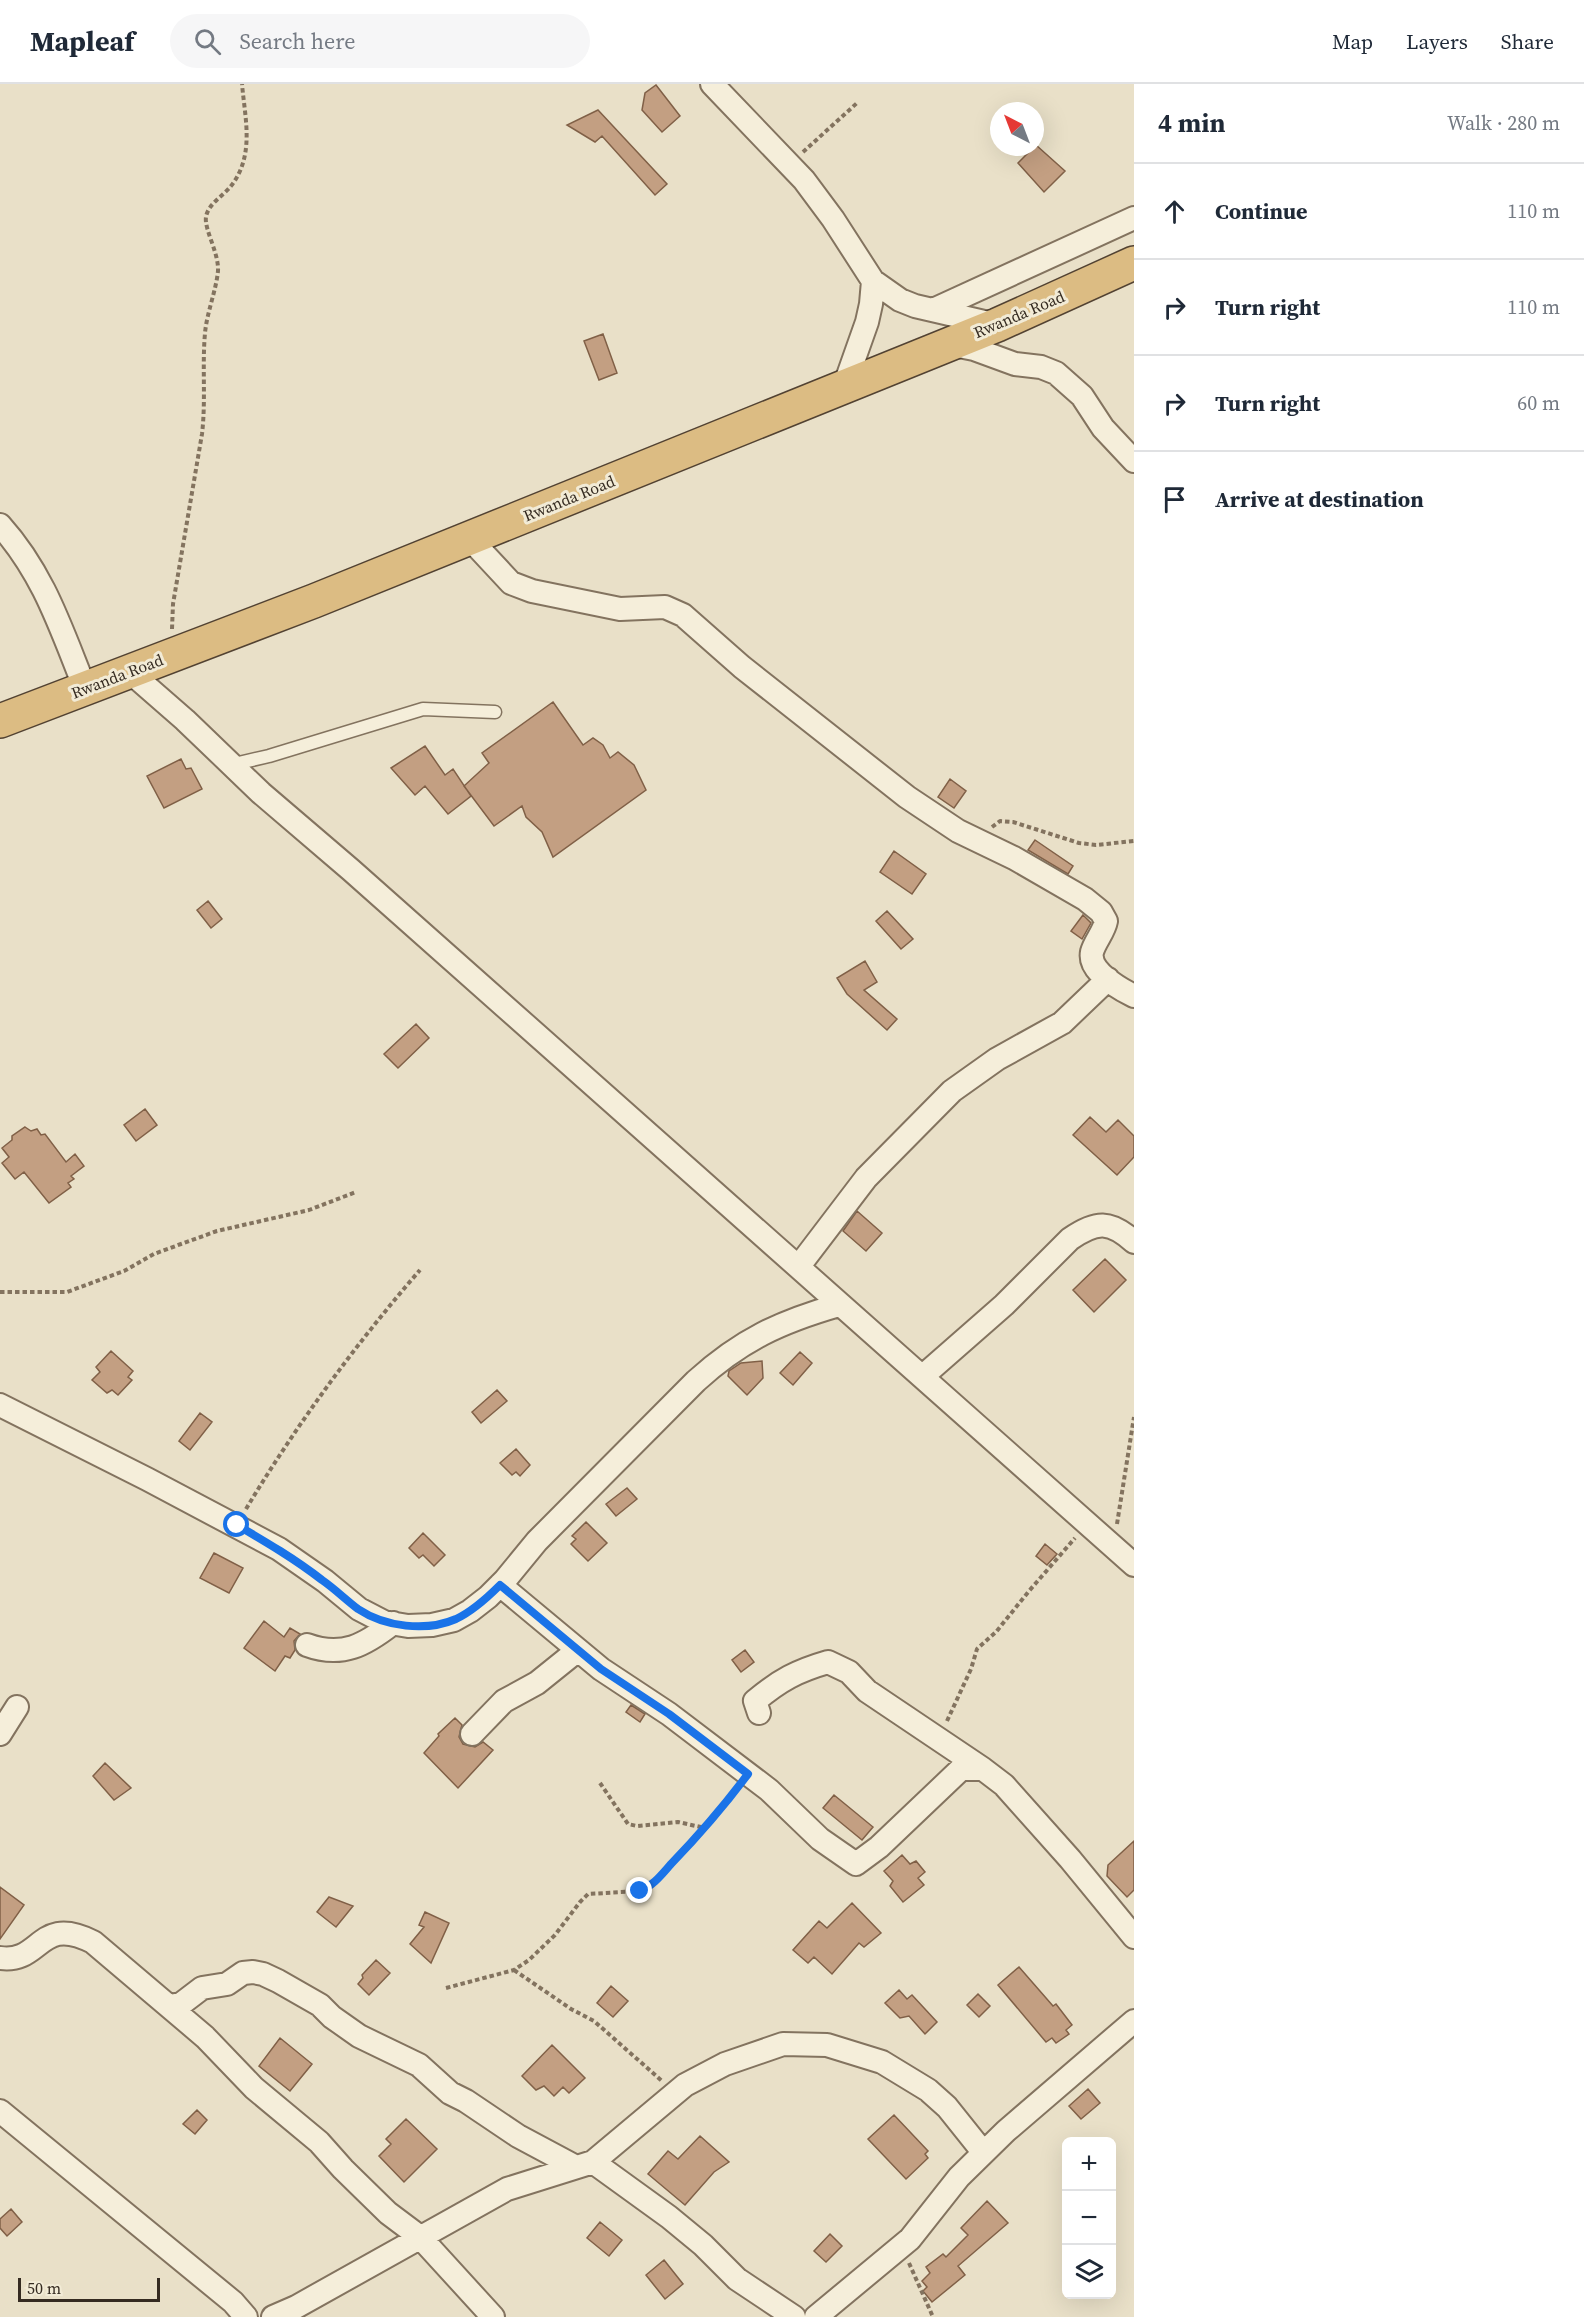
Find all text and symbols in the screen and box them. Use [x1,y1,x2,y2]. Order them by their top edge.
search box [170,14,590,68]
text: Mapleaf [30,22,134,60]
icon: search [191,25,224,58]
text: Search here [239,26,355,56]
text: Map [1332,27,1373,56]
text: Layers [1406,27,1468,56]
text: Share [1501,27,1554,56]
north arrow [990,102,1044,156]
text: 4 min [1158,105,1225,141]
text: Walk · 280 m [1447,109,1560,137]
icon: ahead [1158,195,1191,228]
text: Continue [1215,196,1308,226]
text: 110 m [1507,197,1560,225]
street label: Rwanda Road [970,285,1068,343]
icon: right [1158,291,1191,324]
text: Turn right [1215,292,1320,322]
text: 110 m [1507,293,1560,321]
icon: right [1158,387,1191,420]
text: Turn right [1215,388,1320,418]
text: 60 m [1517,389,1560,417]
street label: Rwanda Road [520,470,618,526]
icon: arrive [1158,483,1191,516]
text: Arrive at destination [1215,484,1424,514]
street label: Rwanda Road [68,648,166,704]
route start [223,1511,249,1537]
route end [626,1877,652,1903]
map controls [1062,2137,1116,2299]
button: + [1062,2137,1116,2191]
button: − [1062,2191,1116,2245]
button: layers [1062,2245,1116,2299]
scale bar [18,2275,160,2302]
text: 50 m [27,2277,61,2299]

